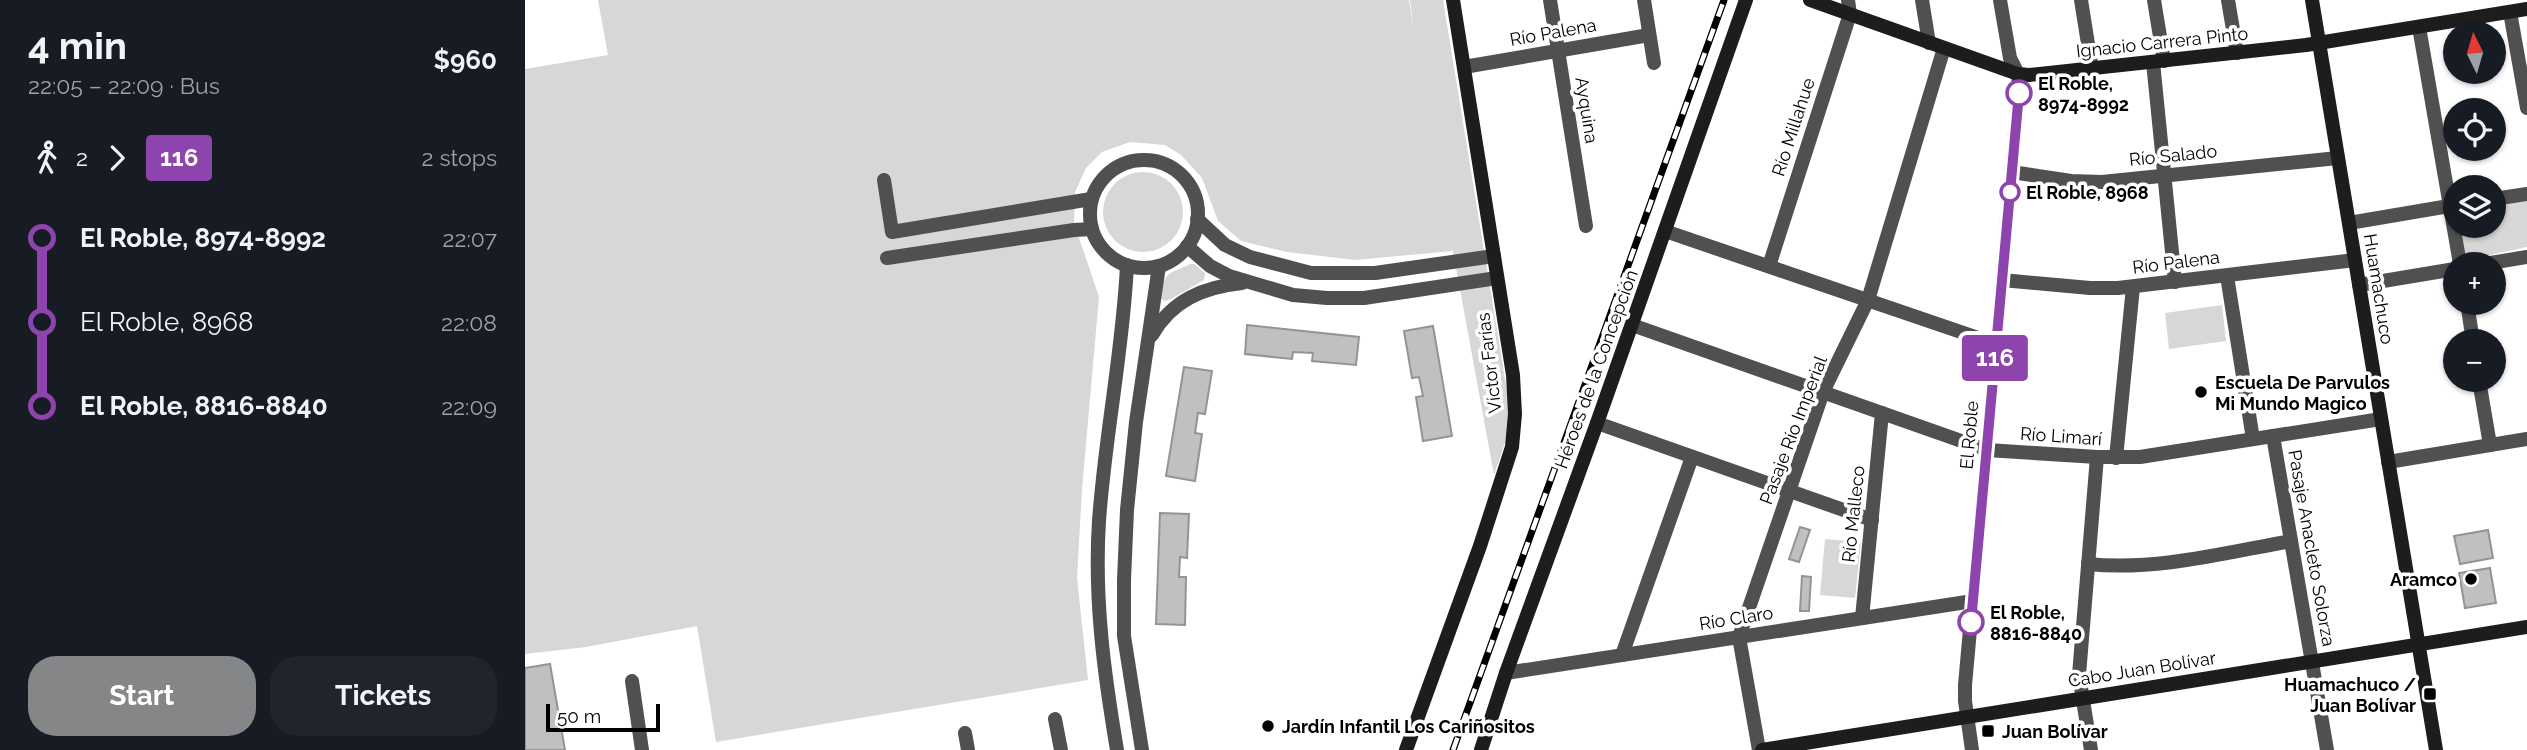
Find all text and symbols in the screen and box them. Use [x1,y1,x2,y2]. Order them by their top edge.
street label: Río Palena [1508,14,1598,50]
north arrow [2443,21,2506,84]
map controls [2443,21,2506,392]
text: 4 min [28,23,127,68]
street label: Ignacio Carrera Pinto [2075,23,2249,61]
text: $960 [433,45,497,75]
text: 22:05 – 22:09 · Bus [28,72,220,99]
place label: El Roble, 8974-8992 [2038,73,2129,115]
street label: Ayquina [1571,75,1603,145]
street label: Río Millahue [1767,75,1819,179]
marker: El Roble, 8974-8992 [2006,80,2032,106]
button: locate [2443,98,2506,161]
icon: walk [28,139,66,177]
icon: forward [98,139,136,177]
street label: Río Salado [2128,140,2218,170]
text: 116 [160,143,198,172]
text: 2 [76,144,88,171]
text: 2 stops [422,144,497,171]
button: layers [2443,175,2506,238]
marker: El Roble, 8968 [2000,182,2020,202]
place label: El Roble, 8968 [2026,182,2149,203]
text: El Roble, 8974-8992 [80,223,326,253]
text: 22:07 [442,225,497,252]
street label: Huamachuco [2360,232,2398,346]
street label: Río Palena [2131,246,2221,278]
button: + [2443,252,2506,315]
street label: Héroes de la Concepción [1550,267,1642,471]
text: El Roble, 8968 [80,307,253,337]
text: 22:08 [441,309,497,336]
street label: Víctor Farías [1472,311,1506,414]
button: − [2443,329,2506,392]
line badge: 116 [1955,335,2035,381]
text: 116 [1976,343,2014,372]
street label: Pasaje Río Imperial [1755,353,1831,507]
place label: Escuela De Parvulos Mi Mundo Magico [2215,372,2390,414]
marker: Escuela De Parvulos Mi Mundo Magico [2193,384,2209,400]
text: El Roble, 8816-8840 [80,391,328,421]
text: 22:09 [441,393,497,420]
street label: El Roble [1956,399,1982,470]
street label: Río Limarí [2019,423,2103,449]
street label: Pasaje Anacleto Solorza [2284,448,2340,648]
street label: Río Malleco [1837,464,1869,563]
place label: Aramco [2390,569,2457,590]
marker: Aramco [2463,571,2479,587]
street label: Río Claro [1697,602,1775,634]
place label: El Roble, 8816-8840 [1990,602,2082,644]
marker: El Roble, 8816-8840 [1958,609,1984,635]
street label: Cabo Juan Bolívar [2067,647,2218,691]
button: Start [28,656,256,736]
button: Tickets [270,656,497,736]
place label: Huamachuco / Juan Bolívar [2284,674,2416,716]
marker: Huamachuco / Juan Bolívar [2422,686,2438,702]
scale bar [546,701,660,733]
text: 50 m [557,705,601,727]
place label: Jardín Infantil Los Cariñositos [1282,716,1535,737]
marker: Jardín Infantil Los Cariñositos [1260,718,1276,734]
place label: Juan Bolívar [2002,721,2108,742]
marker: Juan Bolívar [1980,723,1996,739]

